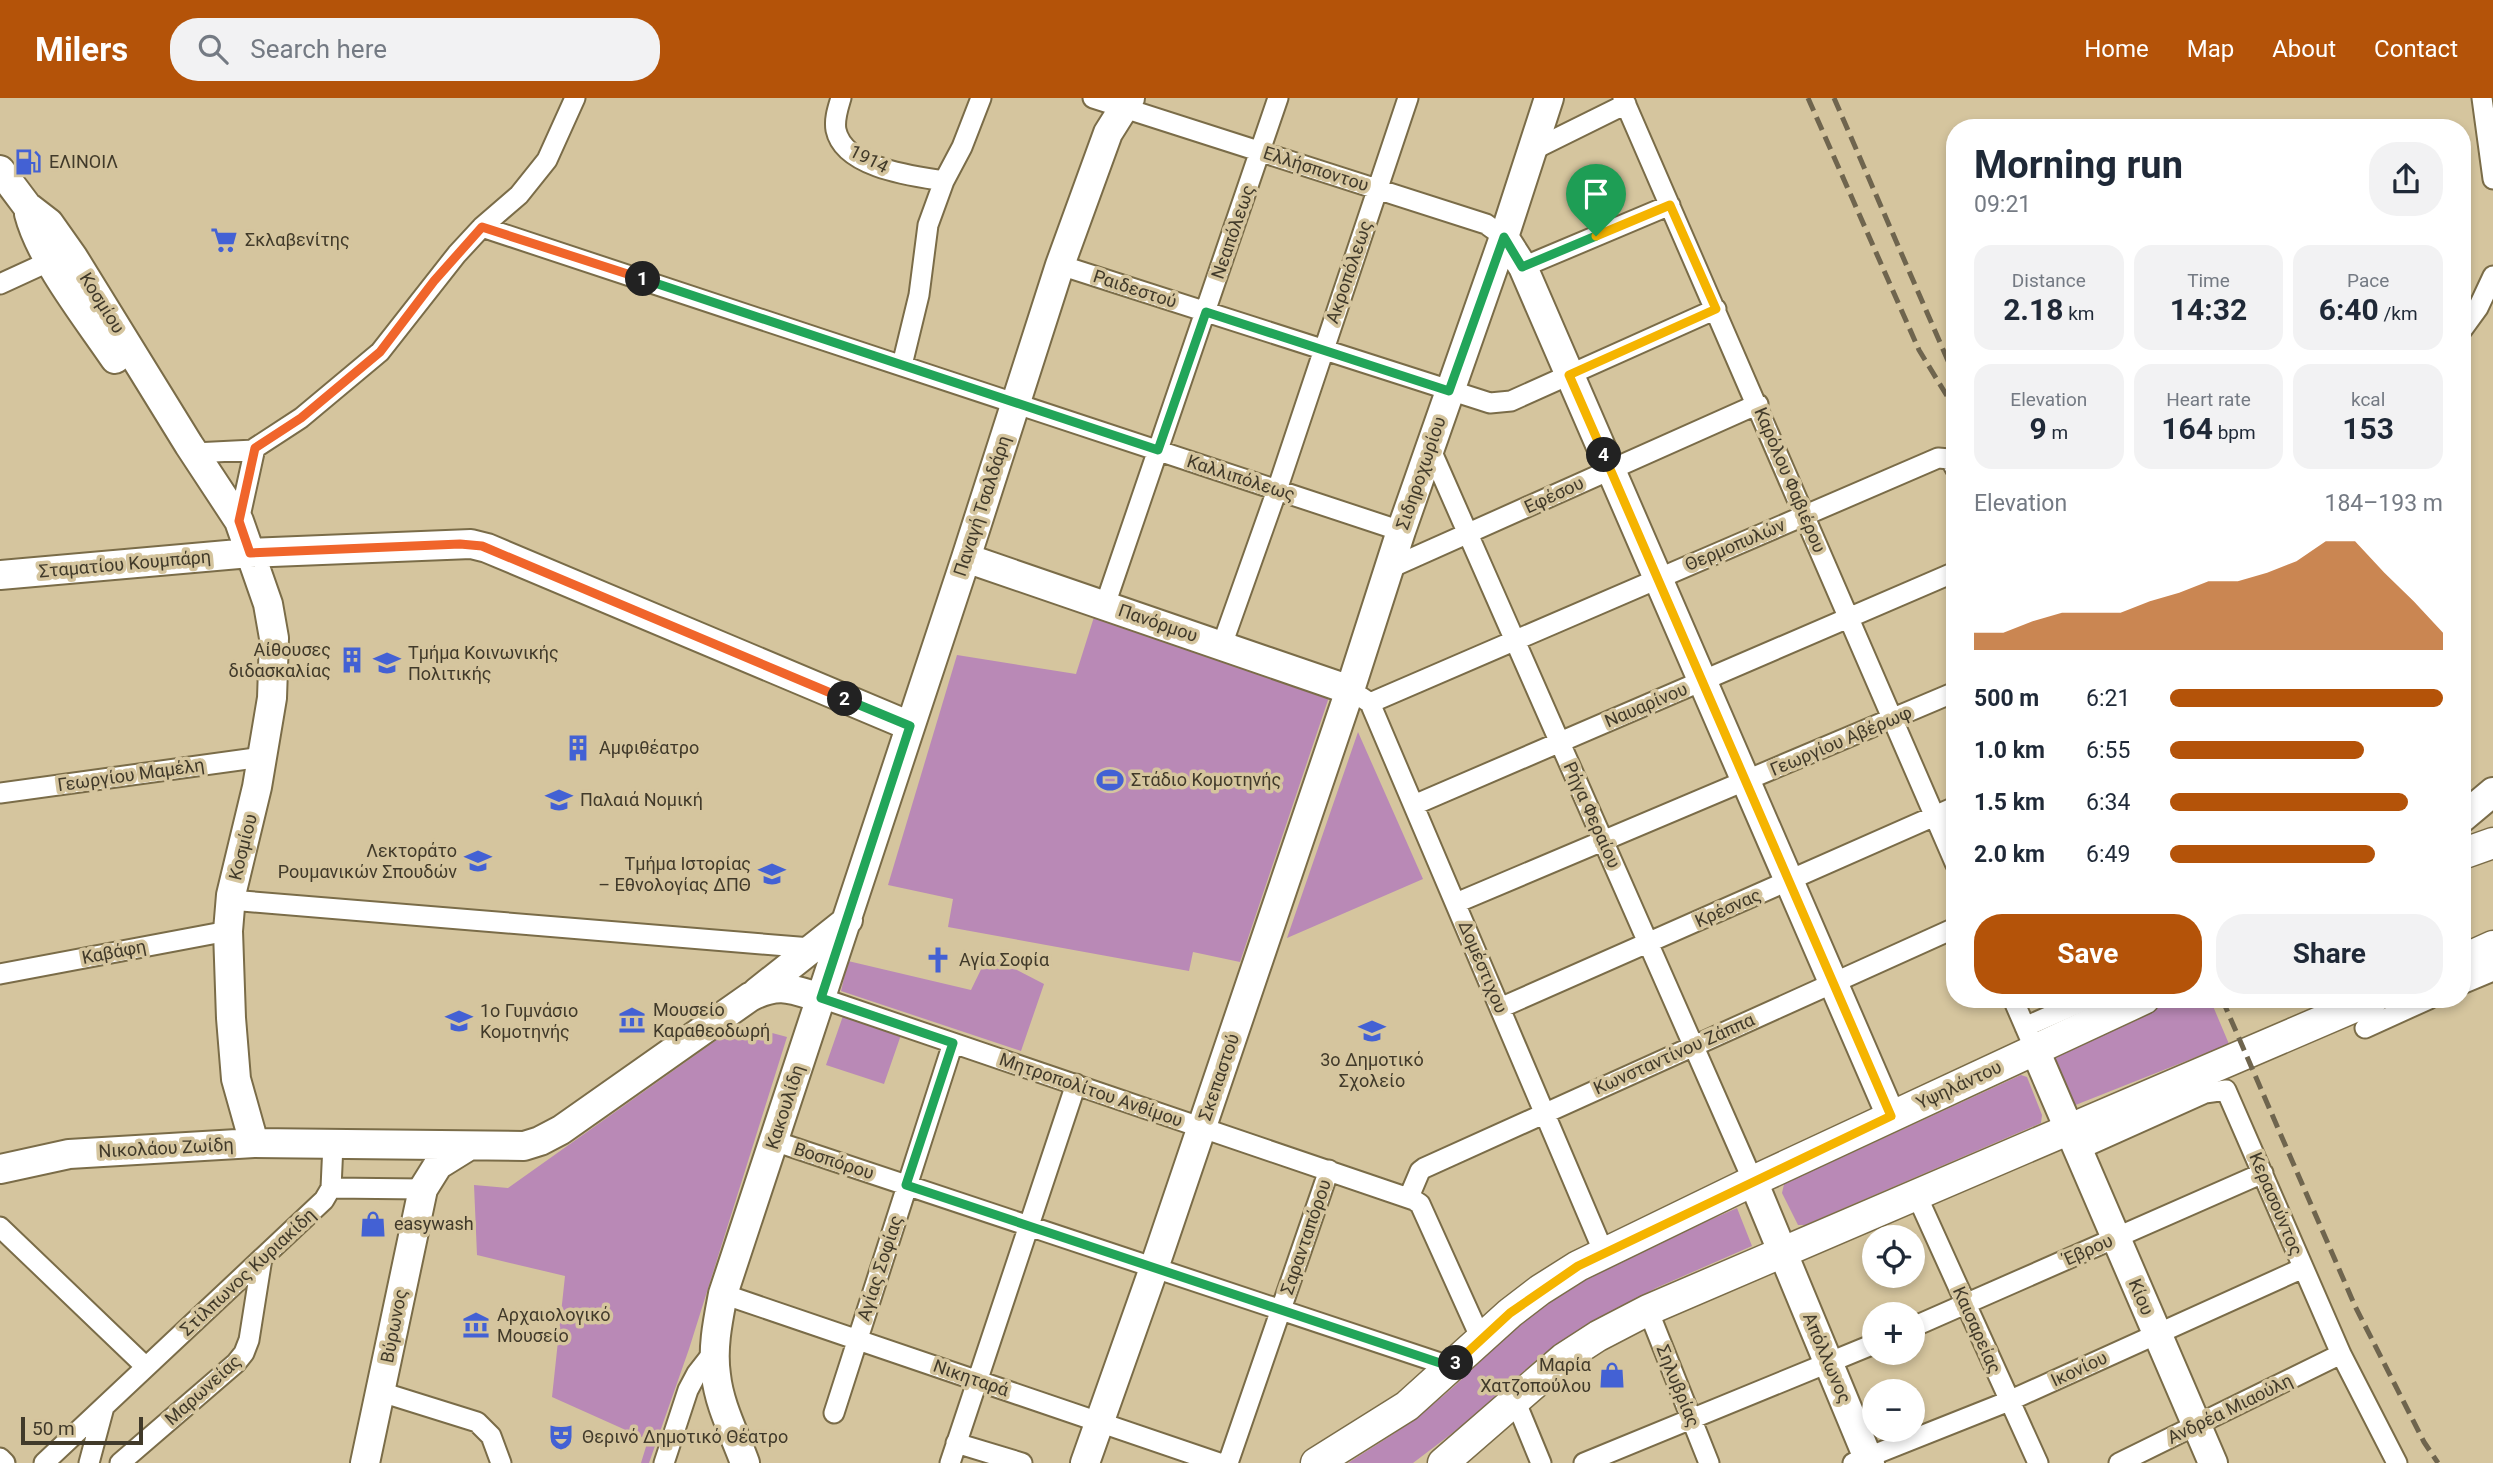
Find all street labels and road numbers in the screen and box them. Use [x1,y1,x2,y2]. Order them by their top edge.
street label: 1914 [846,140,892,177]
street label: Ελλήσποντου [1261,142,1372,195]
street label: Νεαπόλεως [1207,182,1258,282]
street label: Ακροπόλεως [1321,218,1376,326]
street label: Ραιδεστού [1091,265,1180,312]
street label: Κοσμίου [76,268,129,337]
street label: Καρόλου Φαβιέρου [1750,404,1831,556]
street label: Σιδηροχωρίου [1391,414,1450,532]
street label: Παναγή Τσαλδάρη [949,433,1014,579]
street label: Καλλιπόλεως [1185,450,1298,505]
street label: Εφέσου [1521,472,1587,517]
street label: Θερμοπυλών [1682,514,1788,575]
street label: Σταματίου Κουμπάρη [38,546,212,581]
street label: Πανόρμου [1116,599,1201,646]
street label: Ναυαρίνου [1601,678,1690,731]
street label: Γεωργίου Αβέρωφ [1767,701,1915,780]
street label: Γεωργίου Μαμέλη [56,754,206,795]
street label: Ρήγα Φεραίου [1560,758,1625,871]
street label: Κοσμίου [224,812,261,882]
street label: Κρέσνας [1692,884,1764,931]
street label: Δομέστιχου [1455,917,1512,1016]
street label: Καβάφη [80,935,148,968]
street label: Κωνσταντίνου Ζάππα [1590,1008,1758,1098]
street label: Σκεπαστού [1194,1031,1243,1123]
street label: Μητροπολίτου Ανθίμου [997,1048,1186,1131]
street label: Υψηλάντου [1913,1056,2005,1113]
street label: Κακουλίδη [761,1062,808,1152]
street label: Νικολάου Ζωίδη [98,1133,234,1162]
street label: Βοσπόρου [791,1138,877,1183]
street label: Κερασούντος [2245,1149,2308,1258]
street label: Σαρανταπόρου [1276,1177,1335,1297]
street label: Στίλπωνος Κυριακίδη [176,1204,320,1340]
street label: Αγίας Σοφίας [853,1213,906,1323]
street label: Έβρου [2058,1229,2116,1271]
street label: Κίου [2125,1276,2158,1318]
street label: Καισαρείας [1949,1283,2006,1377]
street label: Βύρωνος [376,1287,411,1364]
street label: Απόλλωνος [1799,1309,1856,1406]
street label: Σηλυβρίας [1652,1342,1704,1430]
street label: Ικονίου [2047,1346,2110,1391]
street label: Μαρωνείας [160,1350,245,1429]
street label: Νικηταρά [931,1355,1013,1401]
street label: Ανδρέα Μιαούλη [2164,1369,2296,1448]

